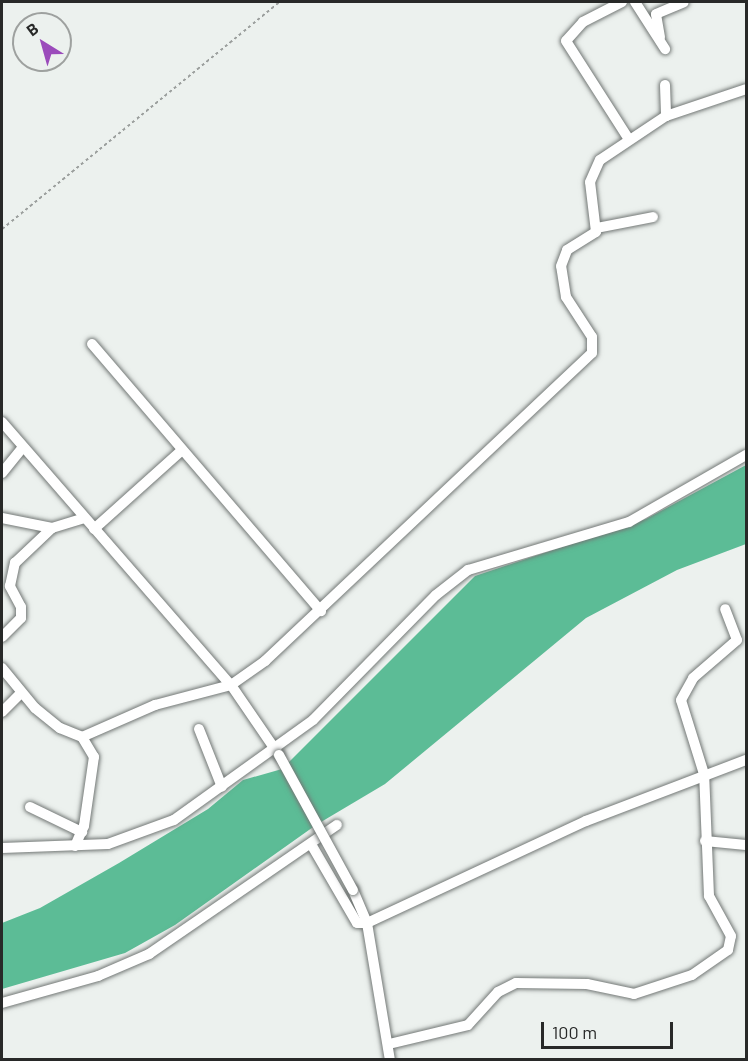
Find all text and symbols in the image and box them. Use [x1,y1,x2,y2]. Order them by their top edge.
north arrow [12,12,72,72]
text: B [22,18,42,39]
scale bar [544,1010,676,1048]
text: 100 m [552,1021,597,1043]

